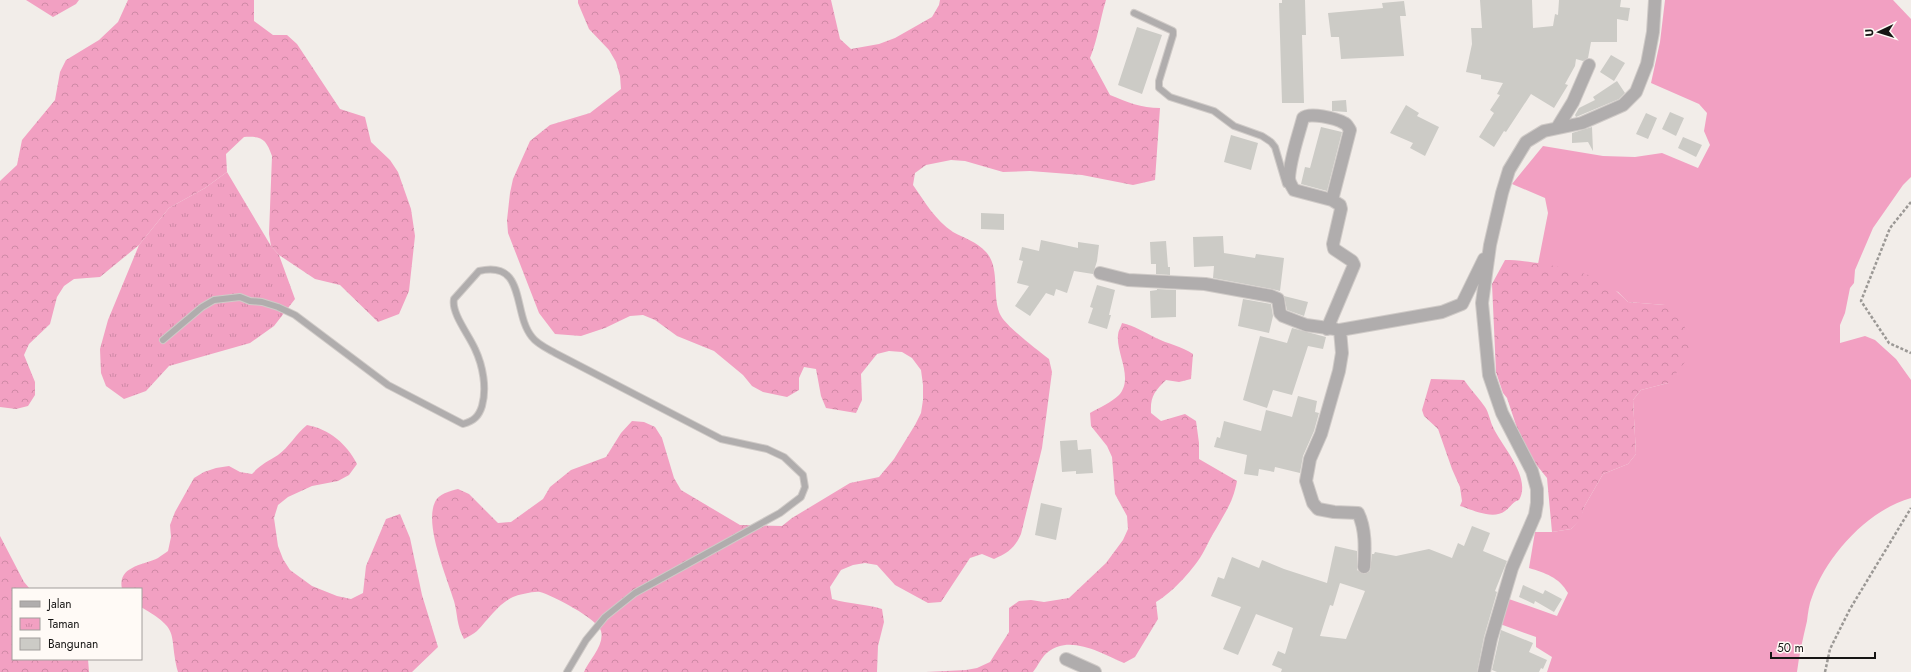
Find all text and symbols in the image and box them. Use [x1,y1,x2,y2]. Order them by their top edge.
north arrow [1859,12,1899,52]
text: U [1861,28,1877,37]
legend [12,588,142,660]
text: Jalan [46,595,71,613]
text: Taman [48,615,80,633]
scale bar [1771,634,1875,660]
text: Bangunan [48,635,98,653]
text: 50 m [1777,639,1804,657]

